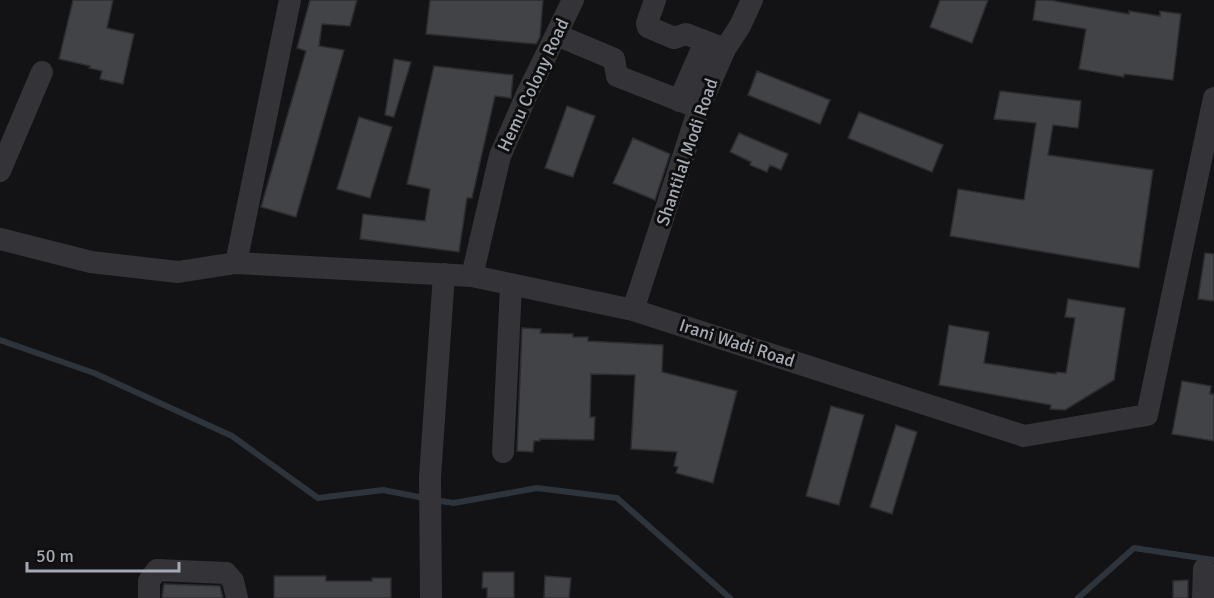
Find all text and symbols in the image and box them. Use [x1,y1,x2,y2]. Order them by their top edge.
street label: Hemu Colony Road [493,15,573,155]
street label: Shantilal Modi Road [651,75,723,229]
street label: Irani Wadi Road [676,314,798,372]
scale bar [27,535,178,573]
text: 50 m [36,545,74,567]

